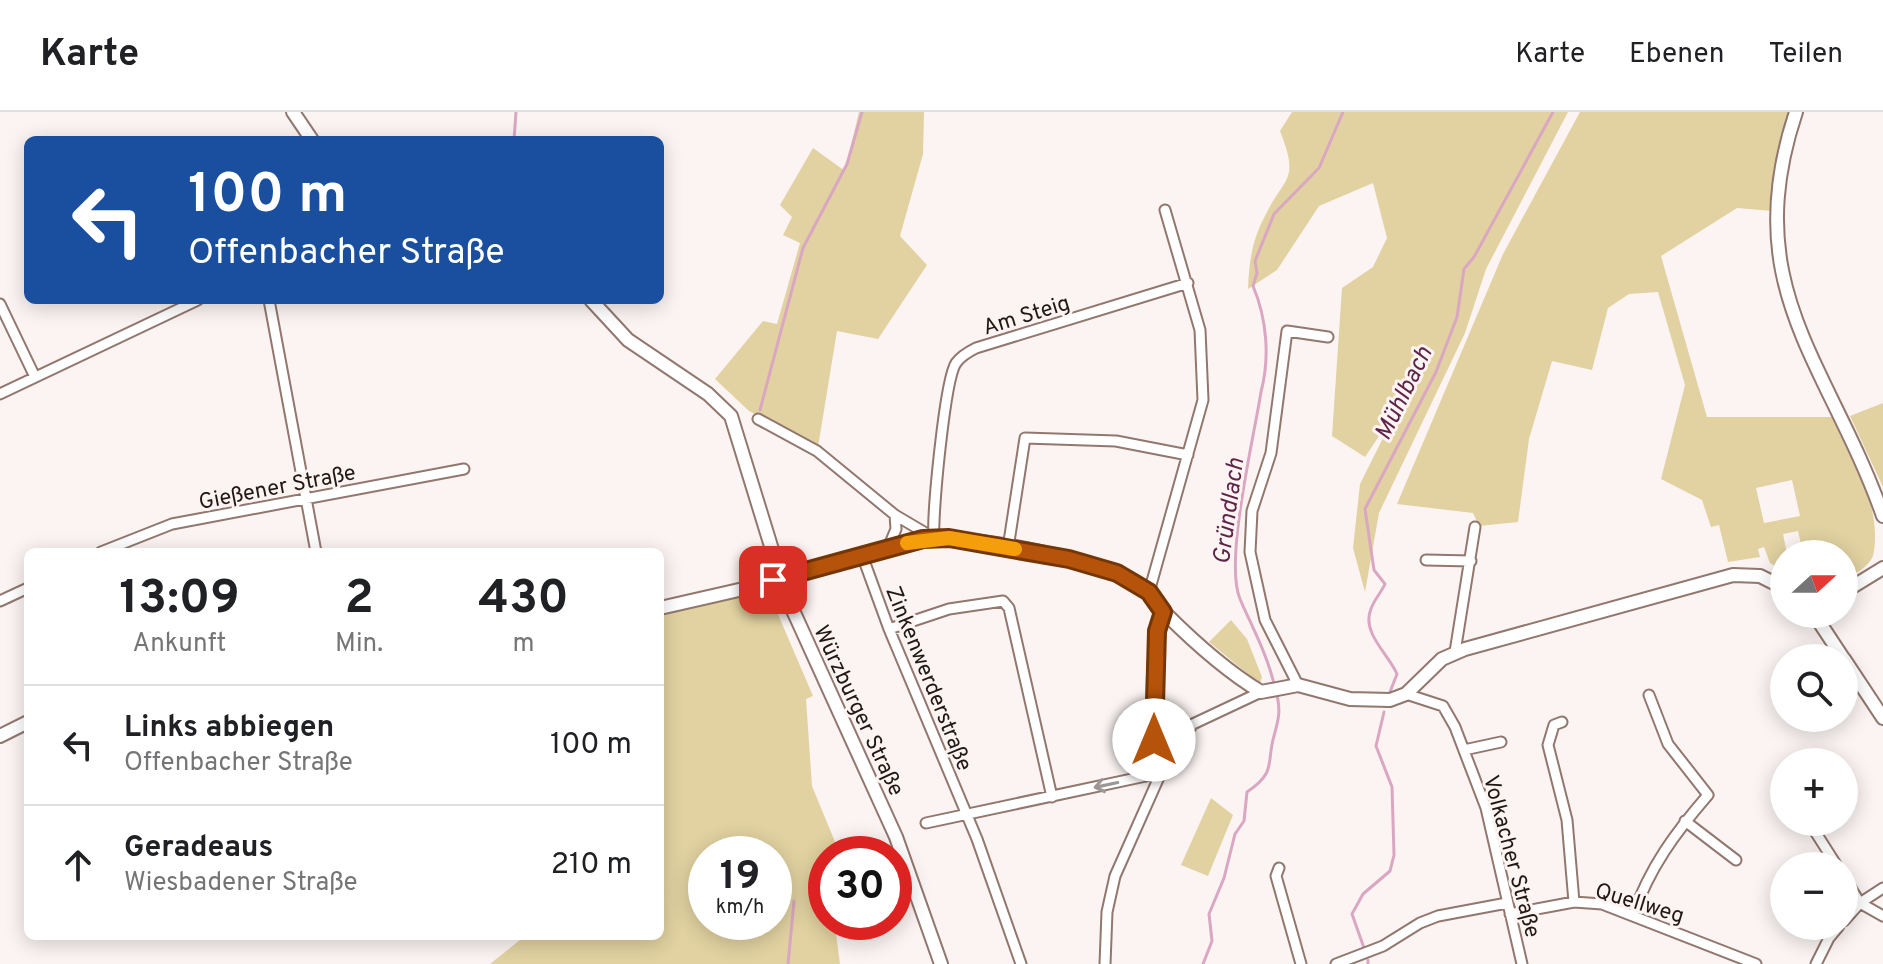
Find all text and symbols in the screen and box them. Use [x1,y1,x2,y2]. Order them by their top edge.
text: Karte [40,31,139,80]
text: Karte [1515,37,1585,73]
text: Ebenen [1629,37,1725,73]
text: Teilen [1769,37,1843,73]
text: 100 m [188,162,347,232]
icon: left [56,168,160,272]
text: Offenbacher Straße [188,231,505,277]
street label: Am Steig [980,290,1074,342]
water label: Mühlbach [1369,342,1440,446]
water label: Gründlach [1208,456,1252,566]
street label: Gießener Straße [197,460,358,517]
north arrow [1770,540,1858,628]
map controls [1770,540,1858,940]
pin [739,546,807,614]
icon: arrive [751,558,795,602]
text: 13:09 [119,570,240,630]
text: 2 [344,570,374,630]
text: 430 [478,570,569,630]
street label: Zinkenwerderstraße [878,583,977,775]
street label: Würzburger Straße [806,621,909,801]
text: Ankunft [133,628,226,661]
text: Min. [335,628,383,661]
text: m [513,628,535,661]
button: search [1770,644,1858,732]
position arrow [1112,698,1196,782]
text: Links abbiegen [124,710,334,747]
icon: left [56,723,100,767]
text: 100 m [550,727,632,764]
text: Offenbacher Straße [124,747,353,780]
button: + [1770,748,1858,836]
street label: Volkacher Straße [1476,773,1545,941]
one-way arrow [1094,778,1119,793]
text: Geradeaus [124,830,273,867]
speed limit sign: 30 [808,836,912,940]
icon: ahead [56,843,100,887]
text: 210 m [551,847,632,884]
button: − [1770,852,1858,940]
text: 19 [720,853,760,903]
text: Wiesbadener Straße [124,867,357,900]
street label: Quellweg [1591,878,1687,931]
text: km/h [716,895,764,921]

